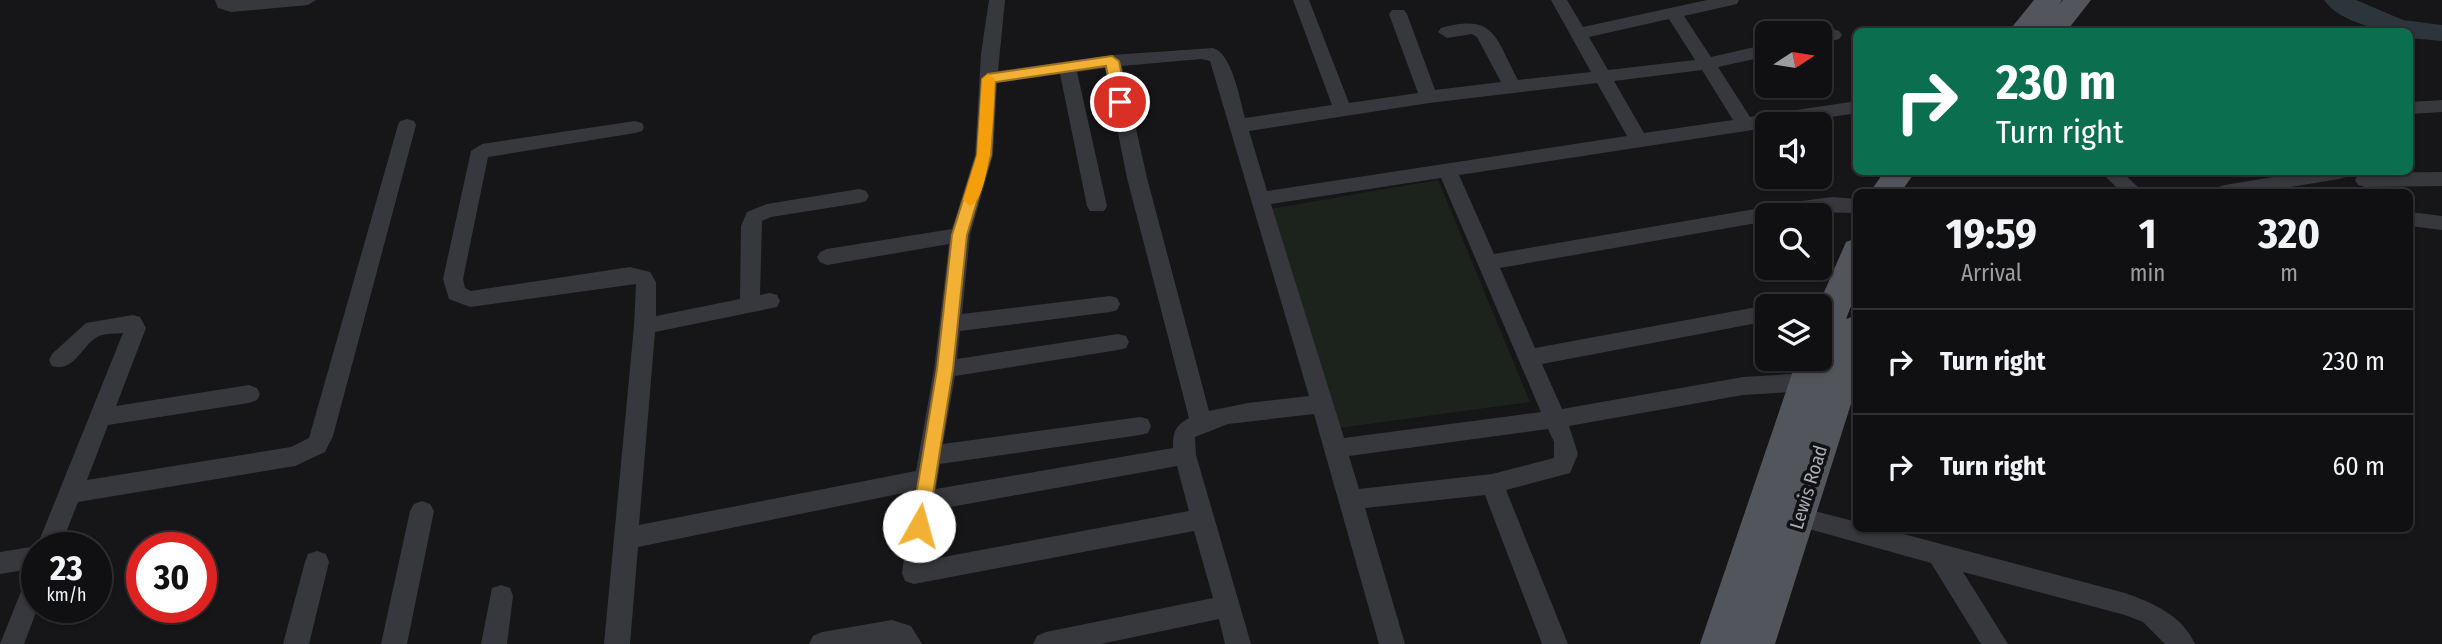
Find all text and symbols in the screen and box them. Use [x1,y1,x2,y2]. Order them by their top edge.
north arrow [1755,21,1832,98]
map controls [1755,21,1832,371]
text: 230 m [1996,53,2116,112]
icon: right [1881,56,1972,147]
pin [1090,72,1150,132]
icon: arrive [1101,83,1139,121]
button: sound [1755,112,1832,189]
text: Turn right [1996,113,2123,151]
button: search [1755,203,1832,280]
text: 19:59 [1946,209,2037,259]
text: 1 [2139,209,2156,259]
text: 320 [2258,209,2320,259]
text: Arrival [1961,259,2022,287]
text: min [2130,259,2165,287]
text: m [2280,259,2298,287]
button: layers [1755,294,1832,371]
icon: right [1881,343,1919,381]
text: Turn right [1940,346,2046,377]
text: 230 m [2322,346,2385,377]
street label: Lewis Road [1785,442,1832,532]
icon: right [1881,448,1919,486]
text: Turn right [1940,451,2046,482]
text: 60 m [2332,451,2385,482]
position arrow [882,489,956,563]
speed limit sign: 30 [126,532,217,623]
text: 23 [50,547,83,589]
text: km/h [46,584,87,606]

